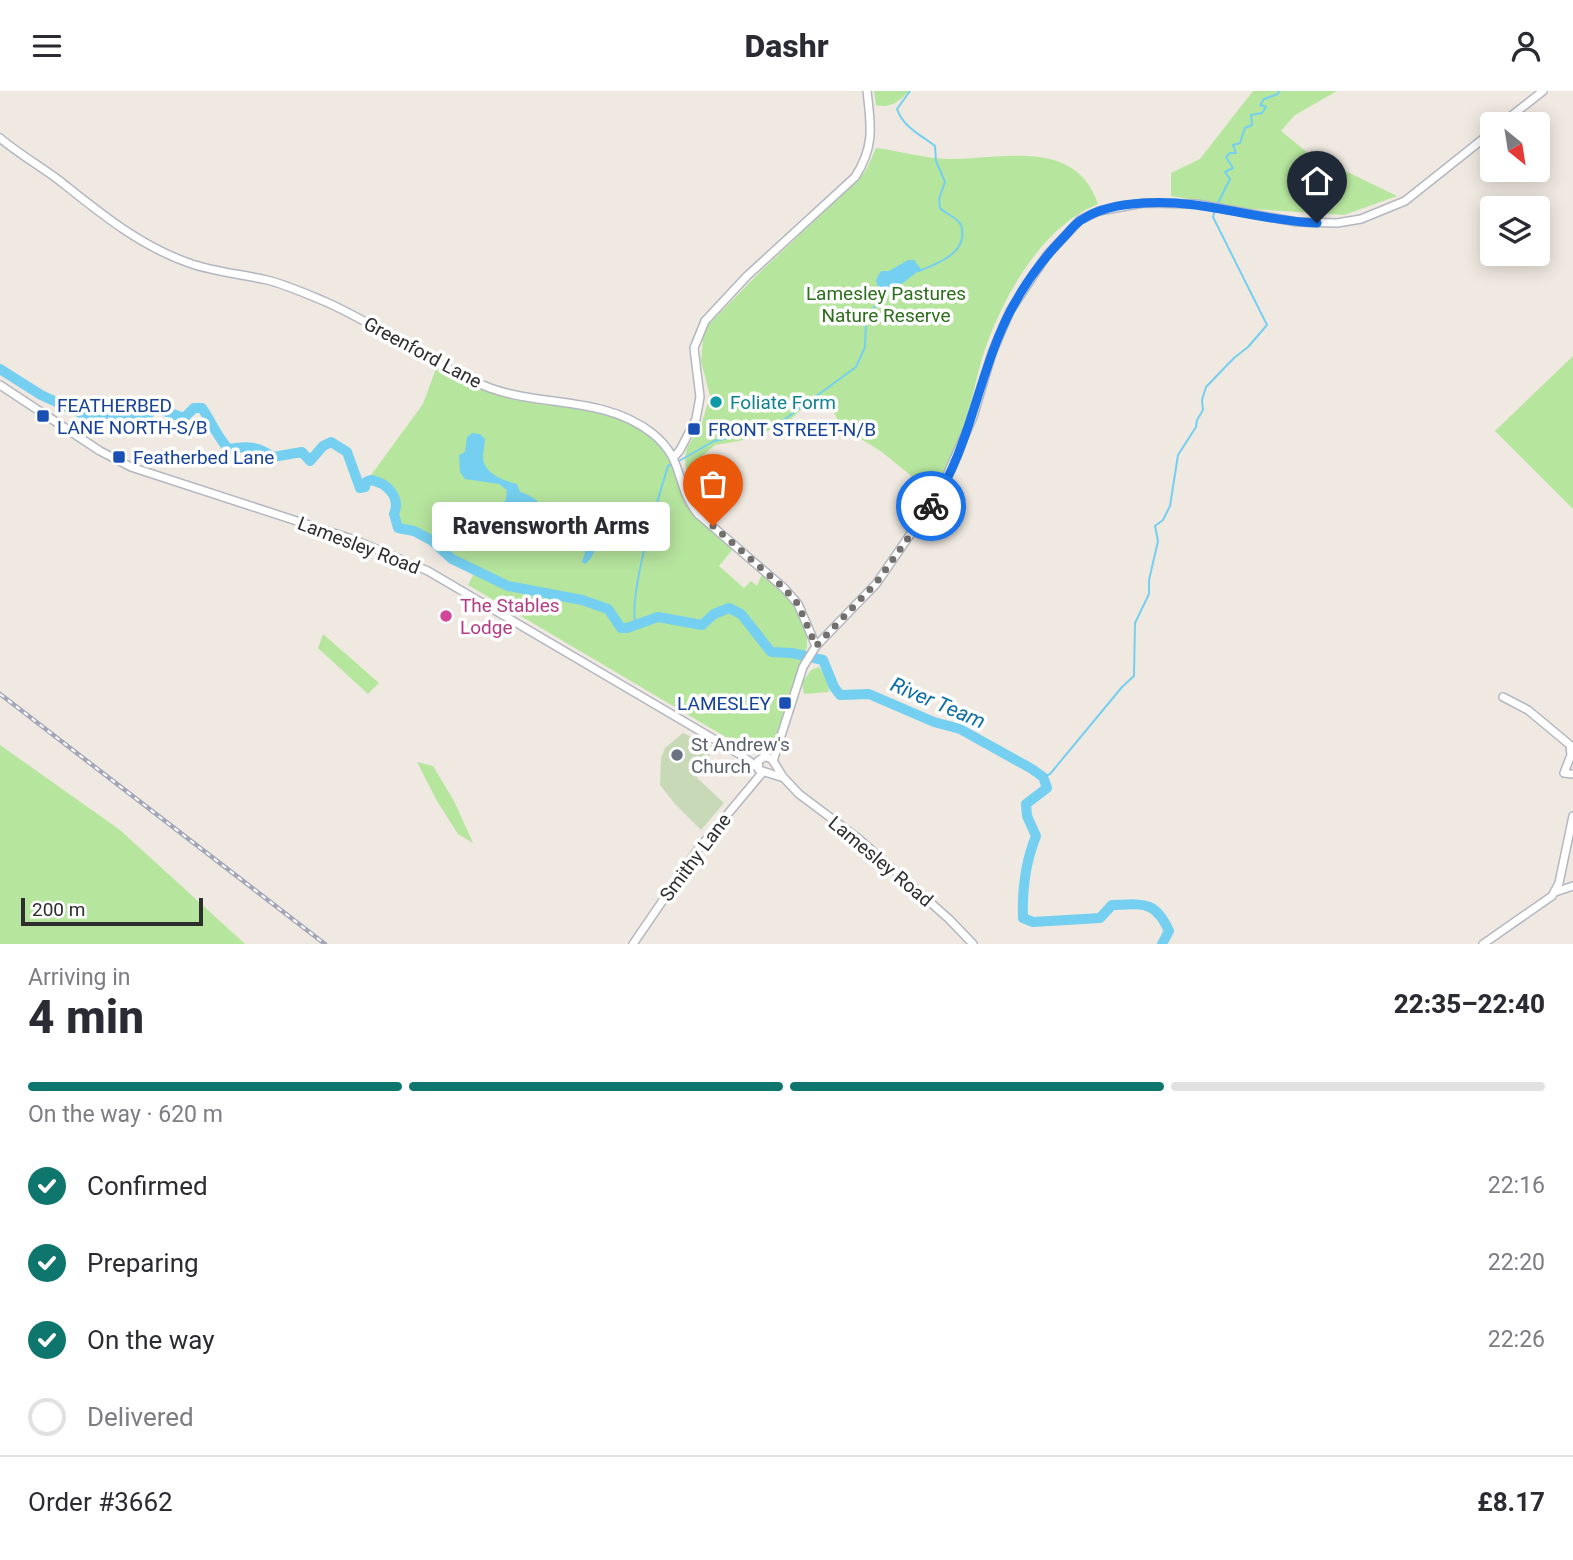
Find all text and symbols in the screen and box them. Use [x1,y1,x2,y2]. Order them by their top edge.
icon: menu [28,27,66,65]
text: Dashr [744,27,829,65]
icon: person [1507,27,1545,65]
north arrow [1480,112,1550,182]
map controls [1480,112,1550,266]
pin [1287,151,1347,223]
icon: home [1298,162,1336,200]
button: layers [1480,196,1550,266]
park label: Lamesley Pastures Nature Reserve [806,282,966,327]
street label: Greenford Lane [360,312,486,393]
place label: Foliate Form [730,391,836,414]
place label: FEATHERBED LANE NORTH-S/B [57,394,208,439]
marker: Foliate Form [708,394,724,410]
marker: FEATHERBED LANE NORTH-S/B [35,408,51,424]
place label: FRONT STREET-N/B [708,418,876,441]
marker: FRONT STREET-N/B [686,421,702,437]
place label: Featherbed Lane [133,446,274,469]
marker: Featherbed Lane [111,449,127,465]
pin [683,454,743,526]
icon: bag [694,465,732,503]
courier [896,471,966,541]
icon: bike [912,487,950,525]
callout: Ravensworth Arms [433,501,671,551]
street label: Lamesley Road [294,512,423,579]
text: Ravensworth Arms [453,513,649,540]
place label: The Stables Lodge [460,594,560,639]
marker: The Stables Lodge [438,608,454,624]
water label: River Team [887,672,989,734]
place label: LAMESLEY [677,692,772,715]
marker: LAMESLEY [777,695,793,711]
place label: St Andrew's Church [691,733,790,778]
marker: St Andrew's Church [669,747,685,763]
street label: Smithy Lane [655,809,736,906]
street label: Lamesley Road [824,811,937,912]
scale bar [21,895,203,927]
text: 200 m [32,898,85,921]
text: Arriving in [28,964,131,991]
text: 22:35–22:40 [1394,989,1545,1019]
text: 4 min [28,990,144,1044]
text: On the way · 620 m [28,1101,223,1128]
icon: check [28,1167,66,1205]
text: Confirmed [87,1171,208,1201]
text: 22:16 [1488,1172,1545,1199]
icon: check [28,1244,66,1282]
text: Preparing [87,1248,199,1278]
text: 22:20 [1488,1249,1545,1276]
icon: check [28,1321,66,1359]
text: On the way [87,1325,215,1355]
text: 22:26 [1488,1326,1545,1353]
text: Delivered [87,1402,194,1432]
text: Order #3662 [28,1487,173,1517]
text: £8.17 [1477,1487,1545,1517]

